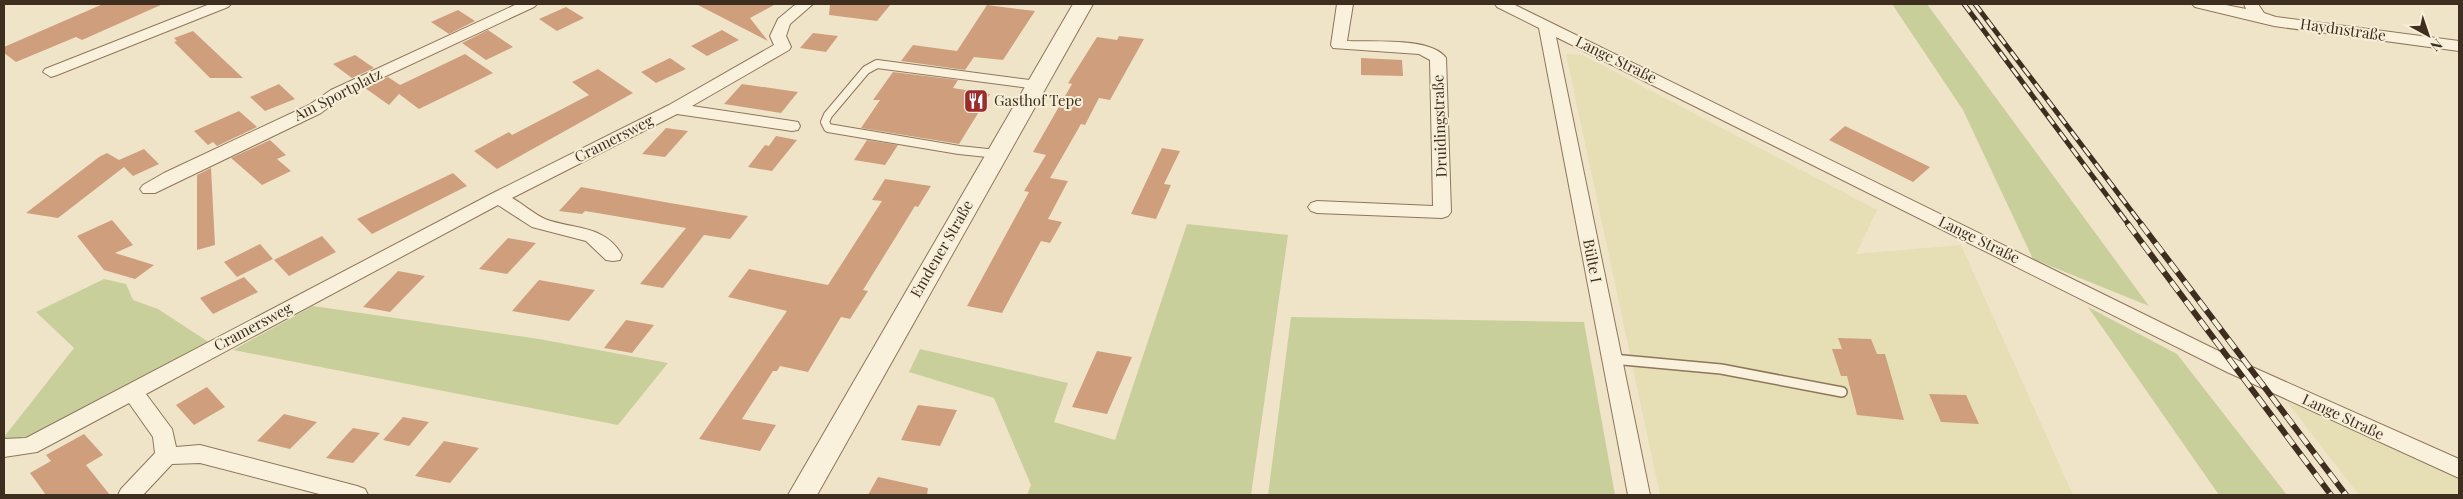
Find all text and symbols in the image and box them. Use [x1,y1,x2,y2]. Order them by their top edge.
north arrow [2403,10,2453,60]
street label: Haydnstraße [2299,13,2387,45]
street label: Lange Straße [1572,31,1660,87]
text: N [2427,35,2447,56]
street label: Am Sportplatz [289,63,385,125]
street label: Druidingstraße [1427,74,1451,178]
restaurant icon: Gasthof Tepe [963,88,989,114]
place label: Gasthof Tepe [994,90,1082,110]
street label: Cramersweg [571,110,656,166]
street label: Emdener Straße [905,196,977,301]
street label: Lange Straße [1935,211,2023,267]
street label: Bülte I [1579,237,1607,284]
street label: Cramersweg [210,297,295,355]
street label: Lange Straße [2299,388,2388,444]

